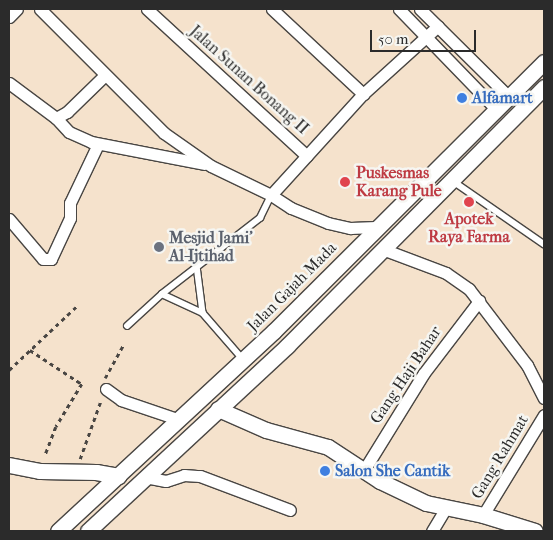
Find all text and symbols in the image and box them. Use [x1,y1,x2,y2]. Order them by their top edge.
scale bar [373,20,479,52]
street label: Jalan Sunan Bonang II [186,22,312,138]
text: 50 m [378,30,408,48]
place label: Alfamart [472,88,533,108]
marker: Alfamart [456,92,468,104]
place label: Puskesmas Karang Pule [356,163,442,201]
marker: Puskesmas Karang Pule [338,175,352,189]
marker: Apotek Raya Farma [463,196,475,208]
place label: Apotek Raya Farma [428,209,510,247]
place label: Mesjid Jami' Al-Ijtihad [169,228,253,266]
street label: Jalan Gajah Mada [243,238,341,336]
marker: Mesjid Jami' Al-Ijtihad [153,241,165,253]
street label: Gang Haji Bahar [366,323,446,427]
street label: Gang Rahmat [467,411,533,503]
place label: Salon She Cantik [335,461,450,481]
marker: Salon She Cantik [319,465,331,477]

